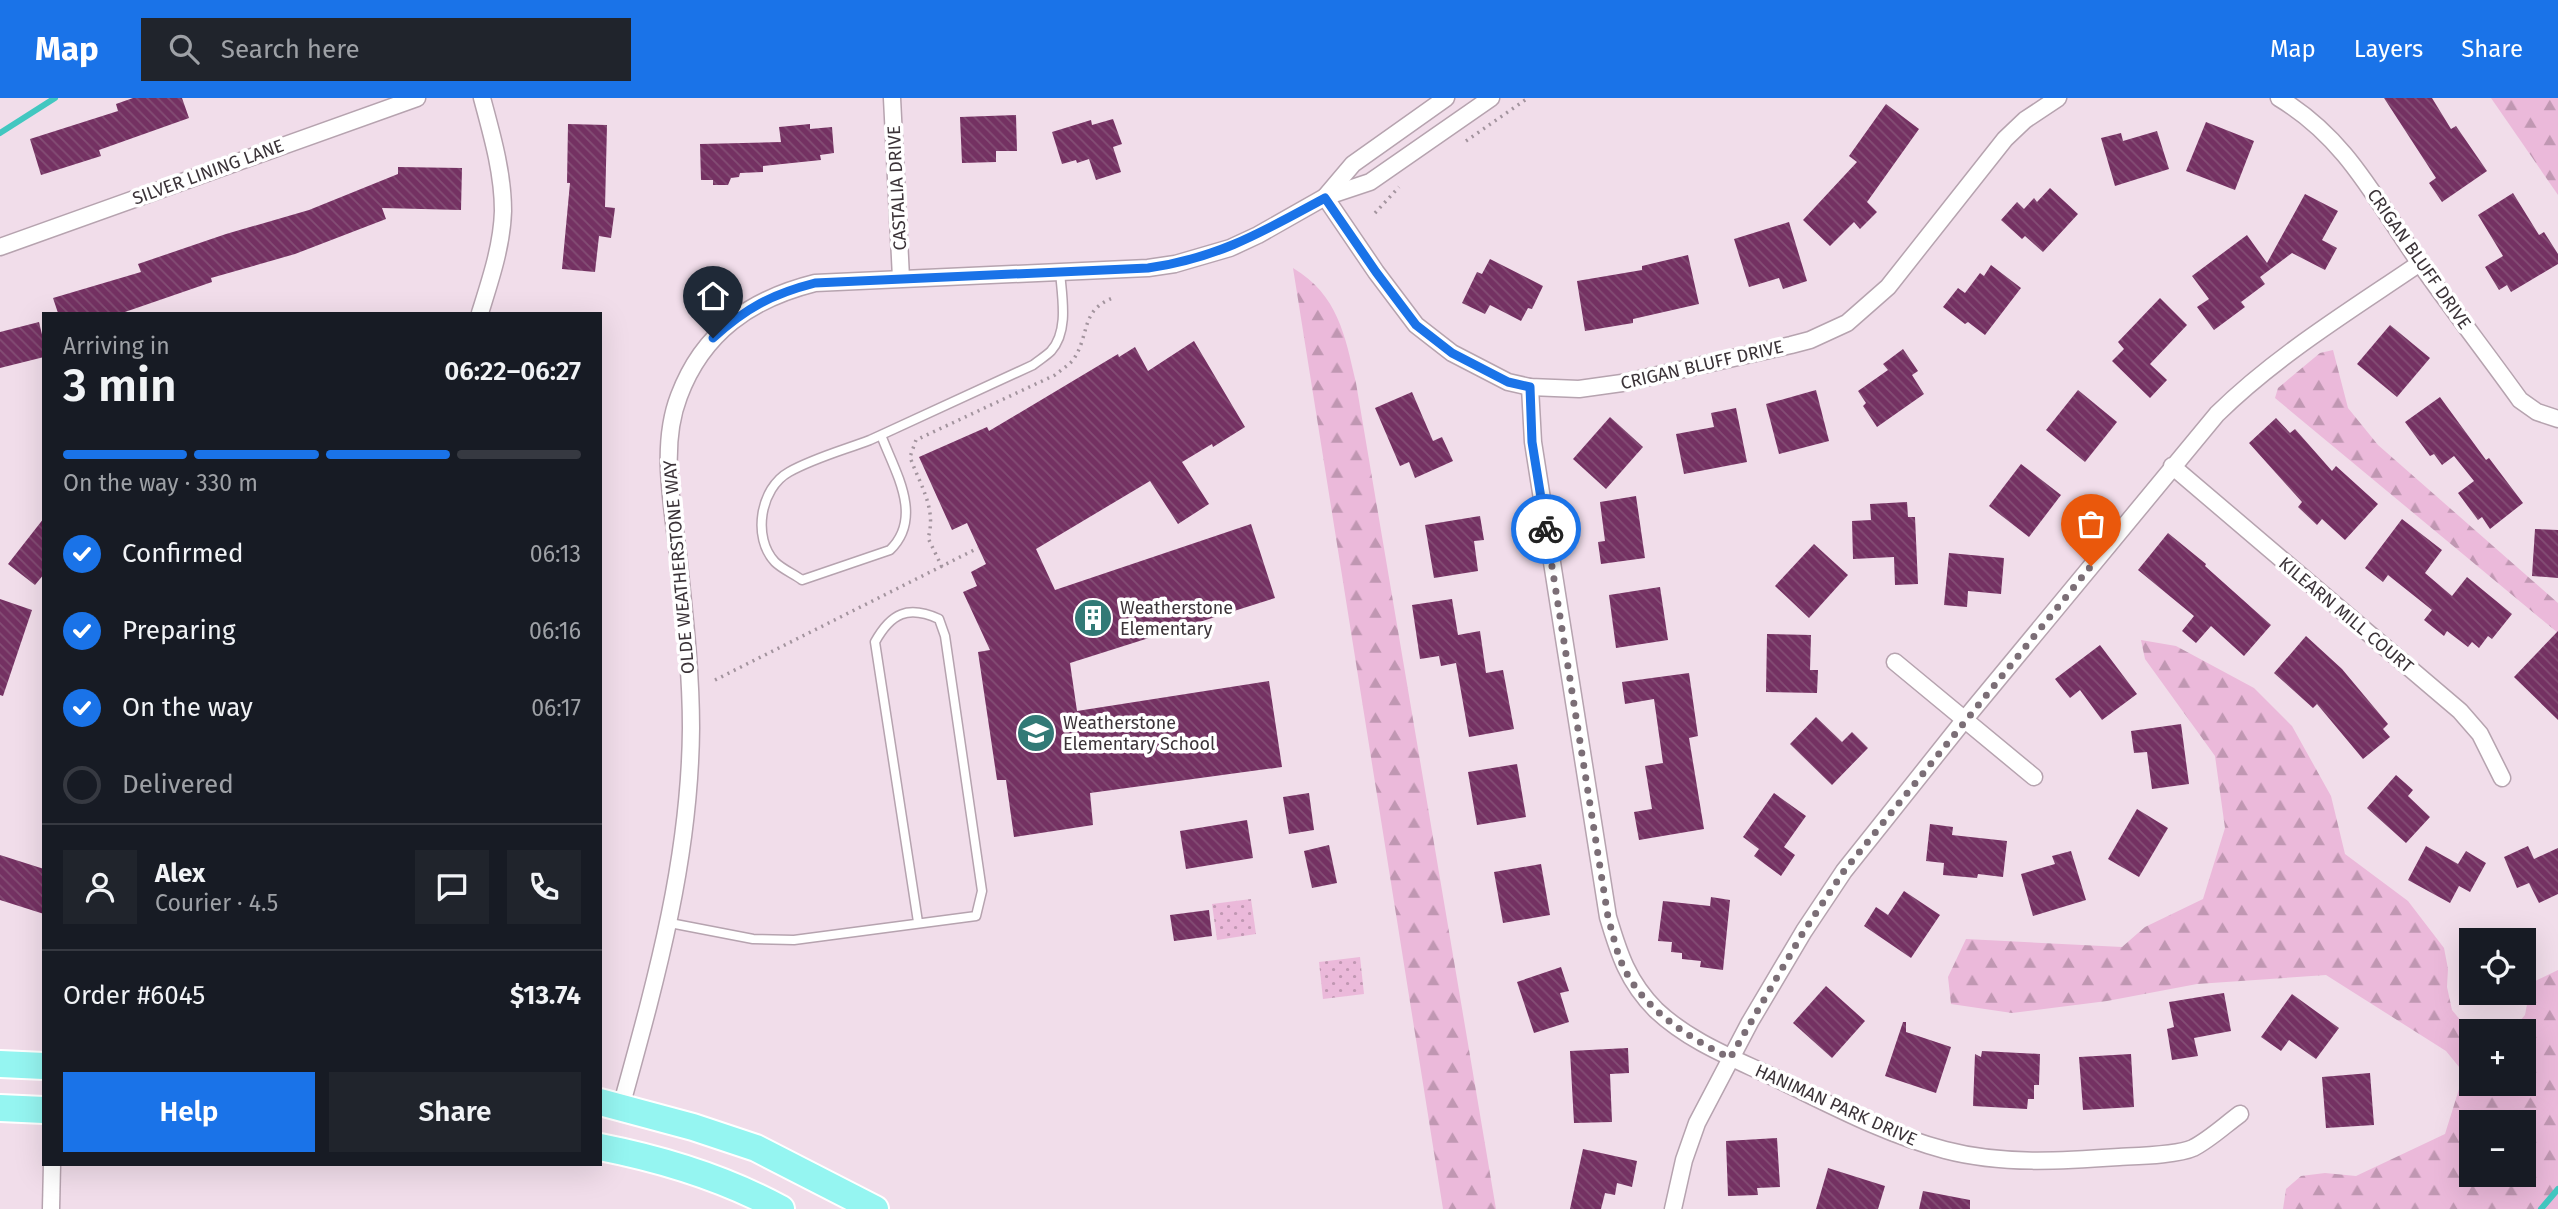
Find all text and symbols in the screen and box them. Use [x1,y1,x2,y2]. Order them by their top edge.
search box [141,18,631,81]
text: Map [35,29,99,69]
icon: search [165,30,203,68]
text: Search here [221,34,360,65]
text: Map [2270,35,2316,63]
text: Layers [2354,35,2423,63]
text: Share [2461,35,2523,63]
street label: CASTALIA DRIVE [883,125,911,251]
street label: SILVER LINING LANE [129,134,287,210]
street label: CRIGAN BLUFF DRIVE [2362,185,2476,333]
pin [683,266,743,338]
icon: home [694,277,732,315]
text: Arriving in [63,332,170,360]
street label: CRIGAN BLUFF DRIVE [1619,336,1785,394]
text: 06:22–06:27 [444,356,581,387]
text: 3 min [63,358,177,413]
street label: OLDE WEATHERSTONE WAY [659,459,699,675]
text: On the way · 330 m [63,469,258,497]
courier [1511,494,1581,564]
pin [2061,494,2121,566]
icon: bag [2072,505,2110,543]
icon: bike [1527,510,1565,548]
icon: check [63,535,101,573]
text: Confirmed [122,538,243,569]
text: 06:13 [530,540,581,568]
street label: KILEARN MILL COURT [2274,552,2418,678]
building icon: Weatherstone Elementary [1072,597,1114,639]
place label: Weatherstone Elementary [1120,597,1233,640]
icon: check [63,612,101,650]
text: Preparing [122,615,235,646]
text: 06:16 [529,617,581,645]
icon: check [63,689,101,727]
text: On the way [122,692,253,723]
text: 06:17 [531,694,581,722]
school or university icon: Weatherstone Elementary School [1015,712,1057,754]
place label: Weatherstone Elementary School [1063,712,1215,755]
text: Delivered [122,769,234,800]
button: person [63,850,137,924]
button: chat [415,850,489,924]
button: phone [507,850,581,924]
text: Alex [155,858,205,889]
text: Courier · 4.5 [155,889,278,917]
map controls [2459,928,2536,1187]
button: locate [2459,928,2536,1005]
text: Order #6045 [63,980,205,1011]
text: $13.74 [510,980,581,1011]
button: + [2459,1019,2536,1096]
street label: HANIMAN PARK DRIVE [1752,1059,1920,1151]
button: Help [63,1072,315,1152]
button: Share [329,1072,581,1152]
button: − [2459,1110,2536,1187]

